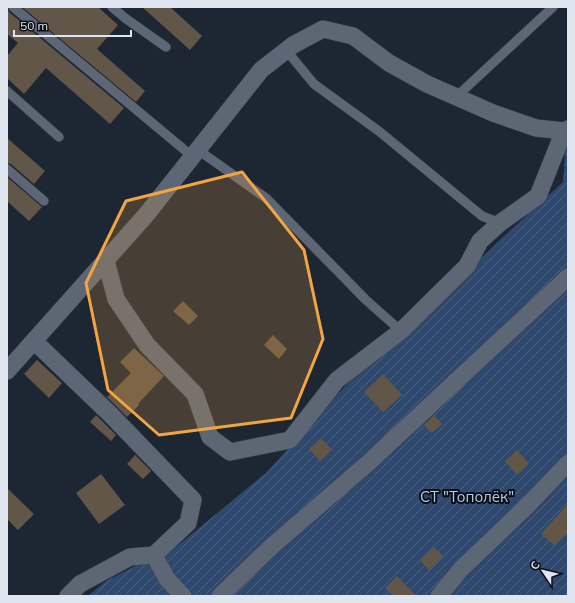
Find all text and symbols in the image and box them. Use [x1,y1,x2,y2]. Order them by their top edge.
scale bar [14,12,131,38]
text: 50 m [20,18,48,33]
park label: СТ "Тополёк" [420,487,514,506]
north arrow [523,551,563,591]
text: С [527,558,543,572]

